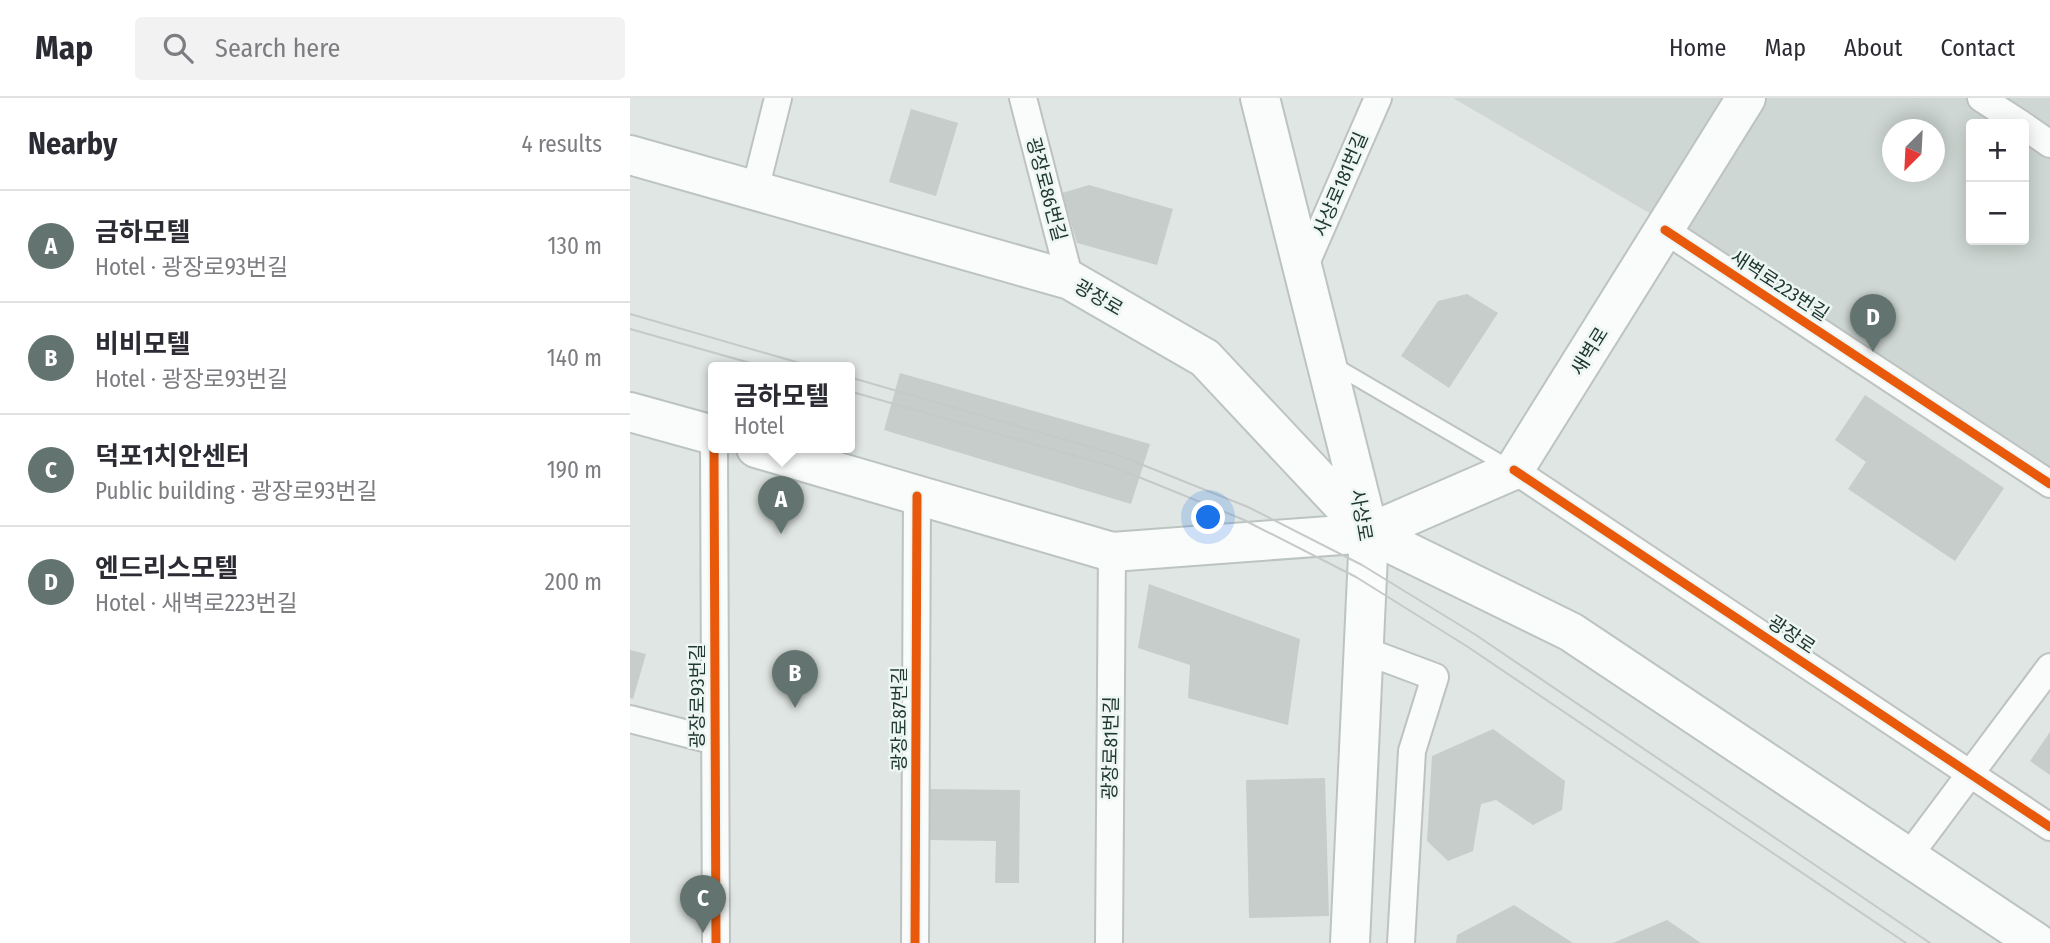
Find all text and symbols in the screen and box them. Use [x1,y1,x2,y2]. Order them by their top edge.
search box [135,17,625,80]
text: Map [35,28,93,68]
icon: search [159,29,197,67]
text: Search here [215,33,340,64]
text: Home [1669,34,1726,62]
text: Map [1764,34,1806,62]
text: About [1844,34,1902,62]
text: Contact [1940,34,2015,62]
north arrow [1882,119,1945,182]
map controls [1966,119,2029,245]
button: + [1966,119,2029,182]
text: Nearby [28,126,117,162]
street label: 사상로181번길 [1308,128,1373,240]
text: 4 results [521,130,602,158]
street label: 광장로86번길 [1022,135,1071,243]
button: − [1966,182,2029,245]
text: 금하모텔 [95,217,191,248]
text: A [45,232,57,260]
text: 130 m [548,232,602,260]
street label: 새벽로223번길 [1726,245,1833,326]
text: Hotel · 광장로93번길 [95,253,288,281]
street label: 광장로 [1070,274,1127,321]
pin: D [1850,294,1896,352]
street label: 새벽로 [1566,323,1613,380]
text: 비비모텔 [95,329,191,360]
text: B [45,344,57,372]
text: 140 m [547,344,602,372]
popup [708,362,855,453]
text: Hotel · 광장로93번길 [95,365,288,393]
text: 금하모텔 [734,381,829,412]
text: Hotel [734,412,784,440]
text: 덕포1치안센터 [95,441,250,472]
text: C [45,456,57,484]
text: 190 m [547,456,602,484]
pin: A [758,476,804,534]
text: Public building · 광장로93번길 [95,477,378,505]
street label: 사상로 [1346,487,1377,543]
your location [1191,500,1225,534]
text: 엔드리스모텔 [95,553,239,584]
text: D [44,568,58,596]
text: 200 m [545,568,602,596]
text: Hotel · 새벽로223번길 [95,589,298,617]
street label: 광장로 [1764,610,1820,659]
street label: 광장로93번길 [686,644,709,748]
pin: B [772,650,818,708]
street label: 광장로87번길 [888,667,911,771]
street label: 광장로81번길 [1098,696,1123,800]
pin: C [680,875,726,933]

